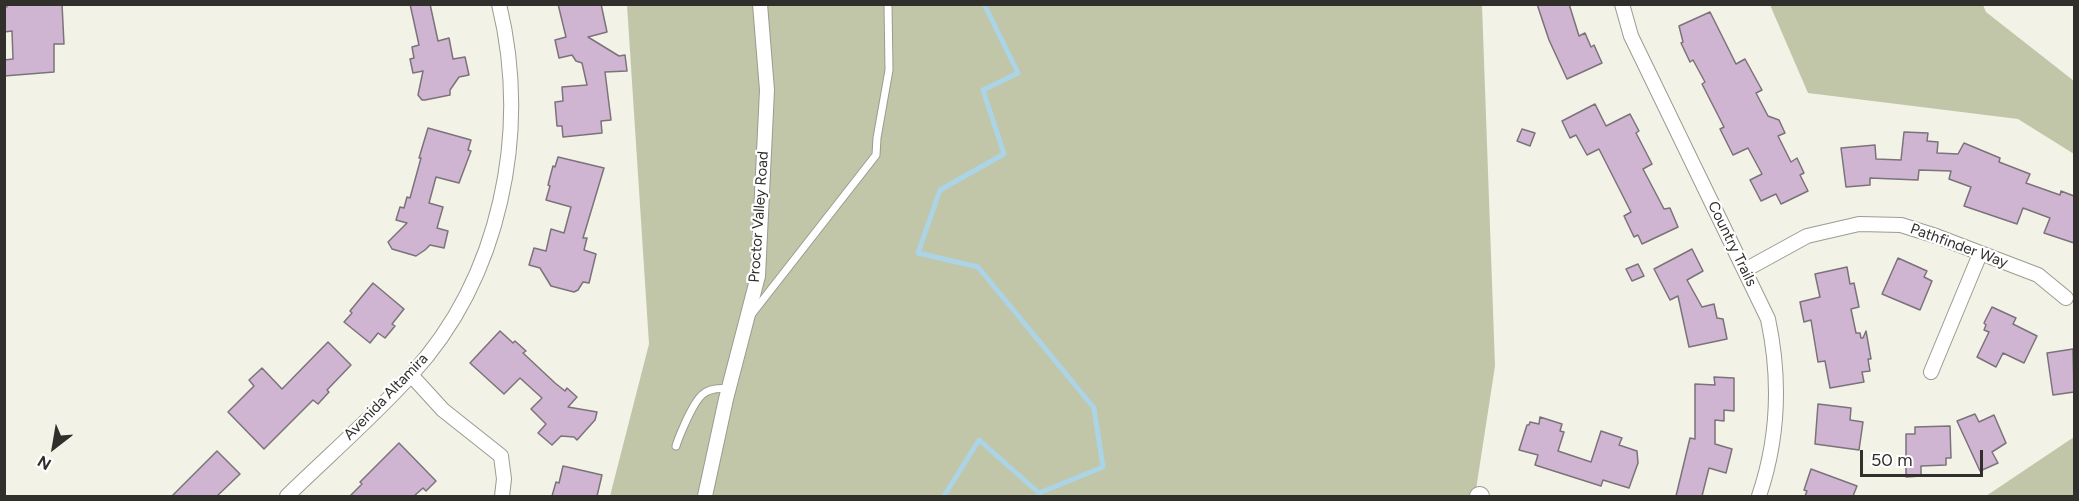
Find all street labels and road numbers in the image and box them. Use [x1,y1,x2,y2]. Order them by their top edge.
street label: Proctor Valley Road [745,151,773,283]
street label: Country Trails [1704,198,1760,290]
street label: Pathfinder Way [1908,220,2010,272]
street label: Avenida Altamira [340,350,432,444]

